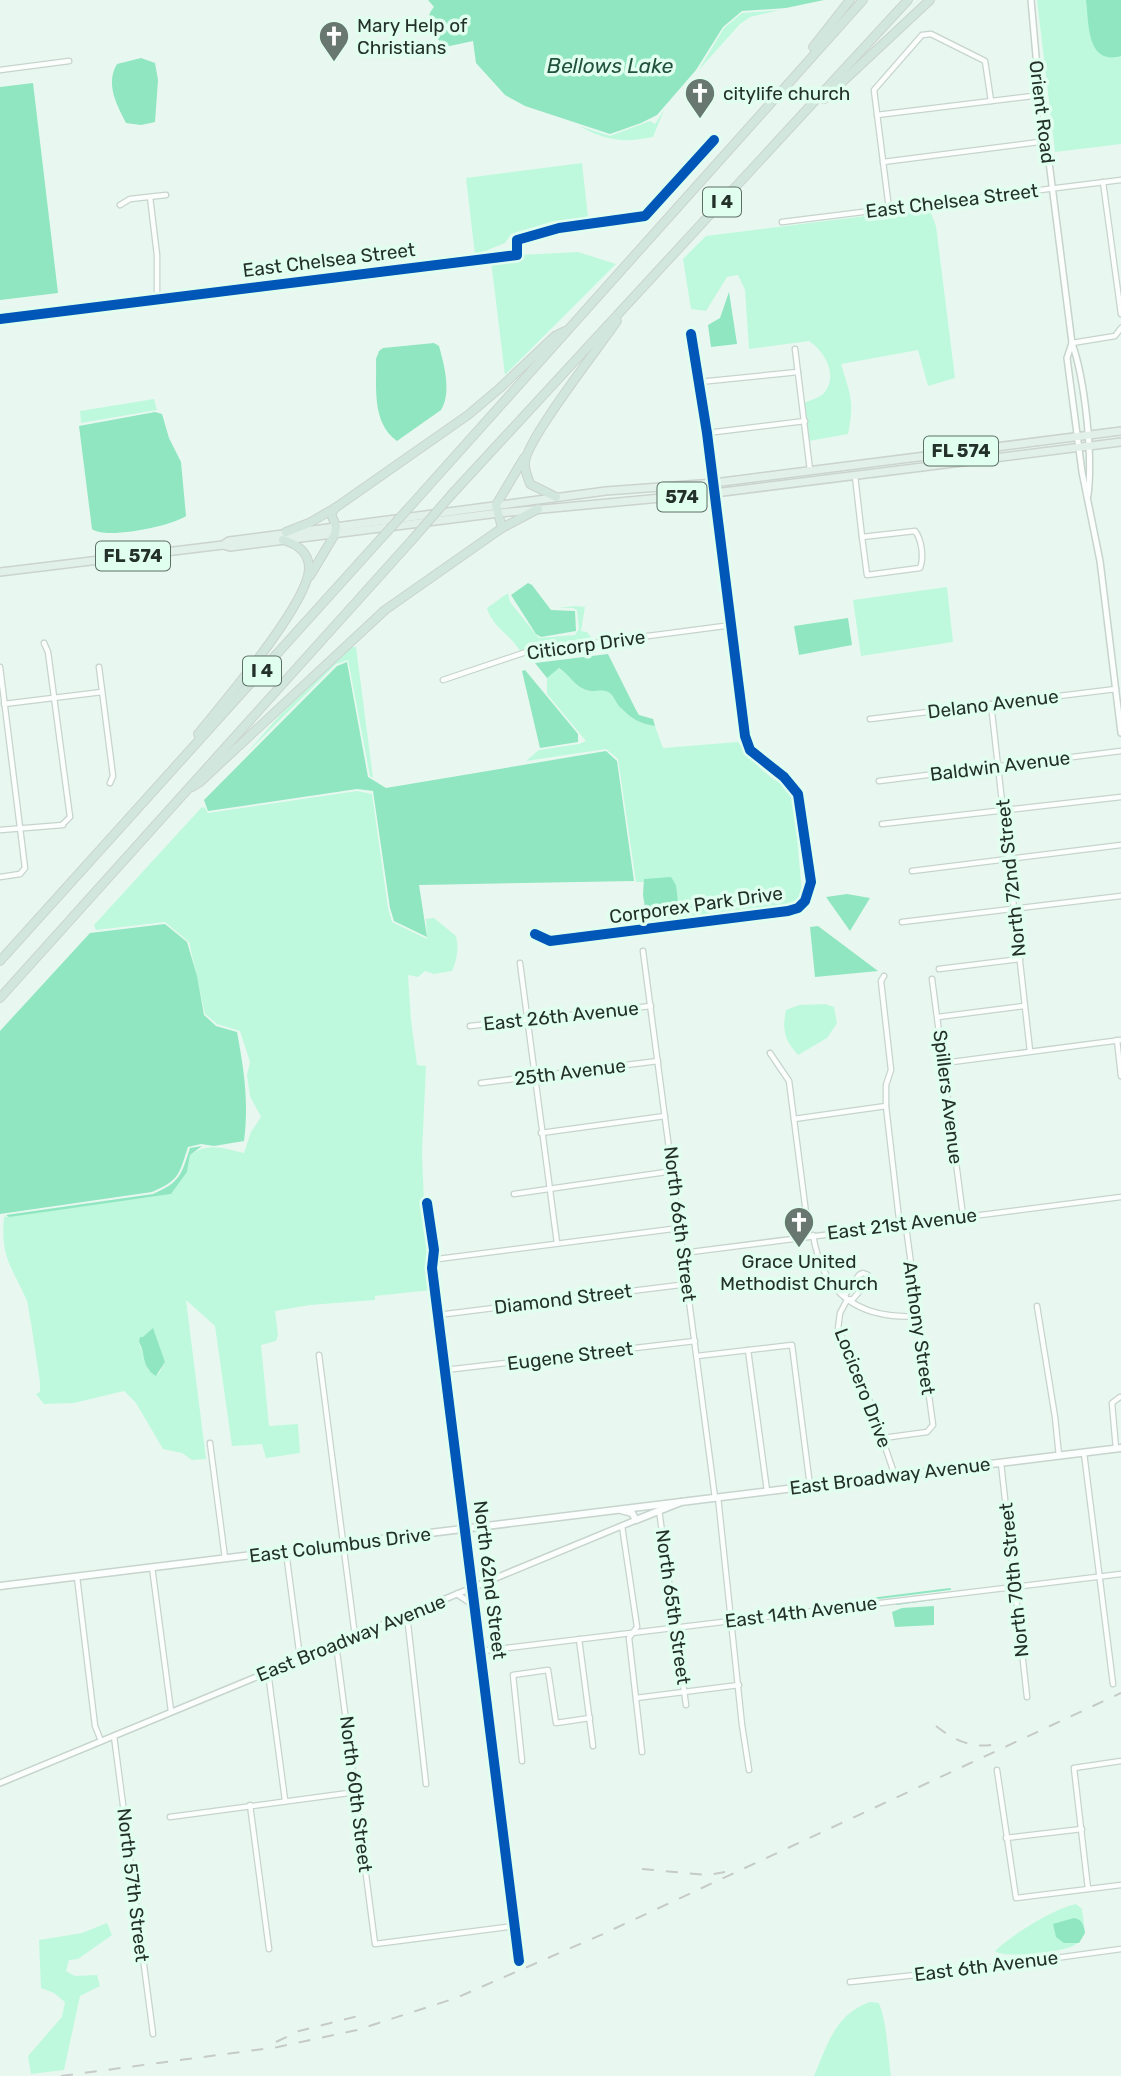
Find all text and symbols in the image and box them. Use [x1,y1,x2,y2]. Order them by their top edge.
place label: Mary Help of Christians [357,14,468,59]
church icon: Mary Help of Christians [317,19,351,63]
water label: Bellows Lake [547,53,673,78]
street label: Orient Road [1024,59,1060,165]
church icon: citylife church [683,76,717,120]
place label: citylife church [723,82,850,105]
street label: East Chelsea Street [864,179,1040,223]
road number: I 4 [703,188,741,216]
street label: East Chelsea Street [241,238,417,282]
road number: FL 574 [924,436,998,466]
road number: 574 [658,482,706,512]
road number: FL 574 [96,542,170,570]
street label: Citicorp Drive [525,625,647,665]
road number: I 4 [243,656,281,686]
street label: Delano Avenue [926,685,1060,723]
street label: Baldwin Avenue [929,746,1071,786]
street label: North 72nd Street [991,798,1031,958]
street label: Corporex Park Drive [608,881,784,929]
street label: East 26th Avenue [482,996,640,1036]
street label: Spillers Avenue [928,1028,968,1166]
street label: 25th Avenue [513,1054,627,1090]
street label: North 66th Street [659,1145,701,1304]
street label: East 21st Avenue [826,1203,978,1245]
church icon: Grace United Methodist Church [782,1205,816,1249]
place label: Grace United Methodist Church [720,1250,878,1295]
street label: Anthony Street [898,1260,940,1397]
street label: Diamond Street [493,1279,634,1319]
street label: Locicero Drive [830,1325,896,1451]
street label: Eugene Street [506,1337,635,1375]
street label: East Broadway Avenue [788,1452,992,1500]
street label: North 62nd Street [469,1499,511,1661]
street label: North 70th Street [994,1501,1034,1658]
street label: East Columbus Drive [248,1522,432,1568]
street label: North 65th Street [651,1528,695,1687]
street label: East Broadway Avenue [253,1589,449,1687]
street label: East 14th Avenue [723,1591,879,1633]
street label: North 60th Street [335,1715,377,1874]
street label: North 57th Street [112,1807,154,1964]
street label: East 6th Avenue [913,1946,1059,1986]

